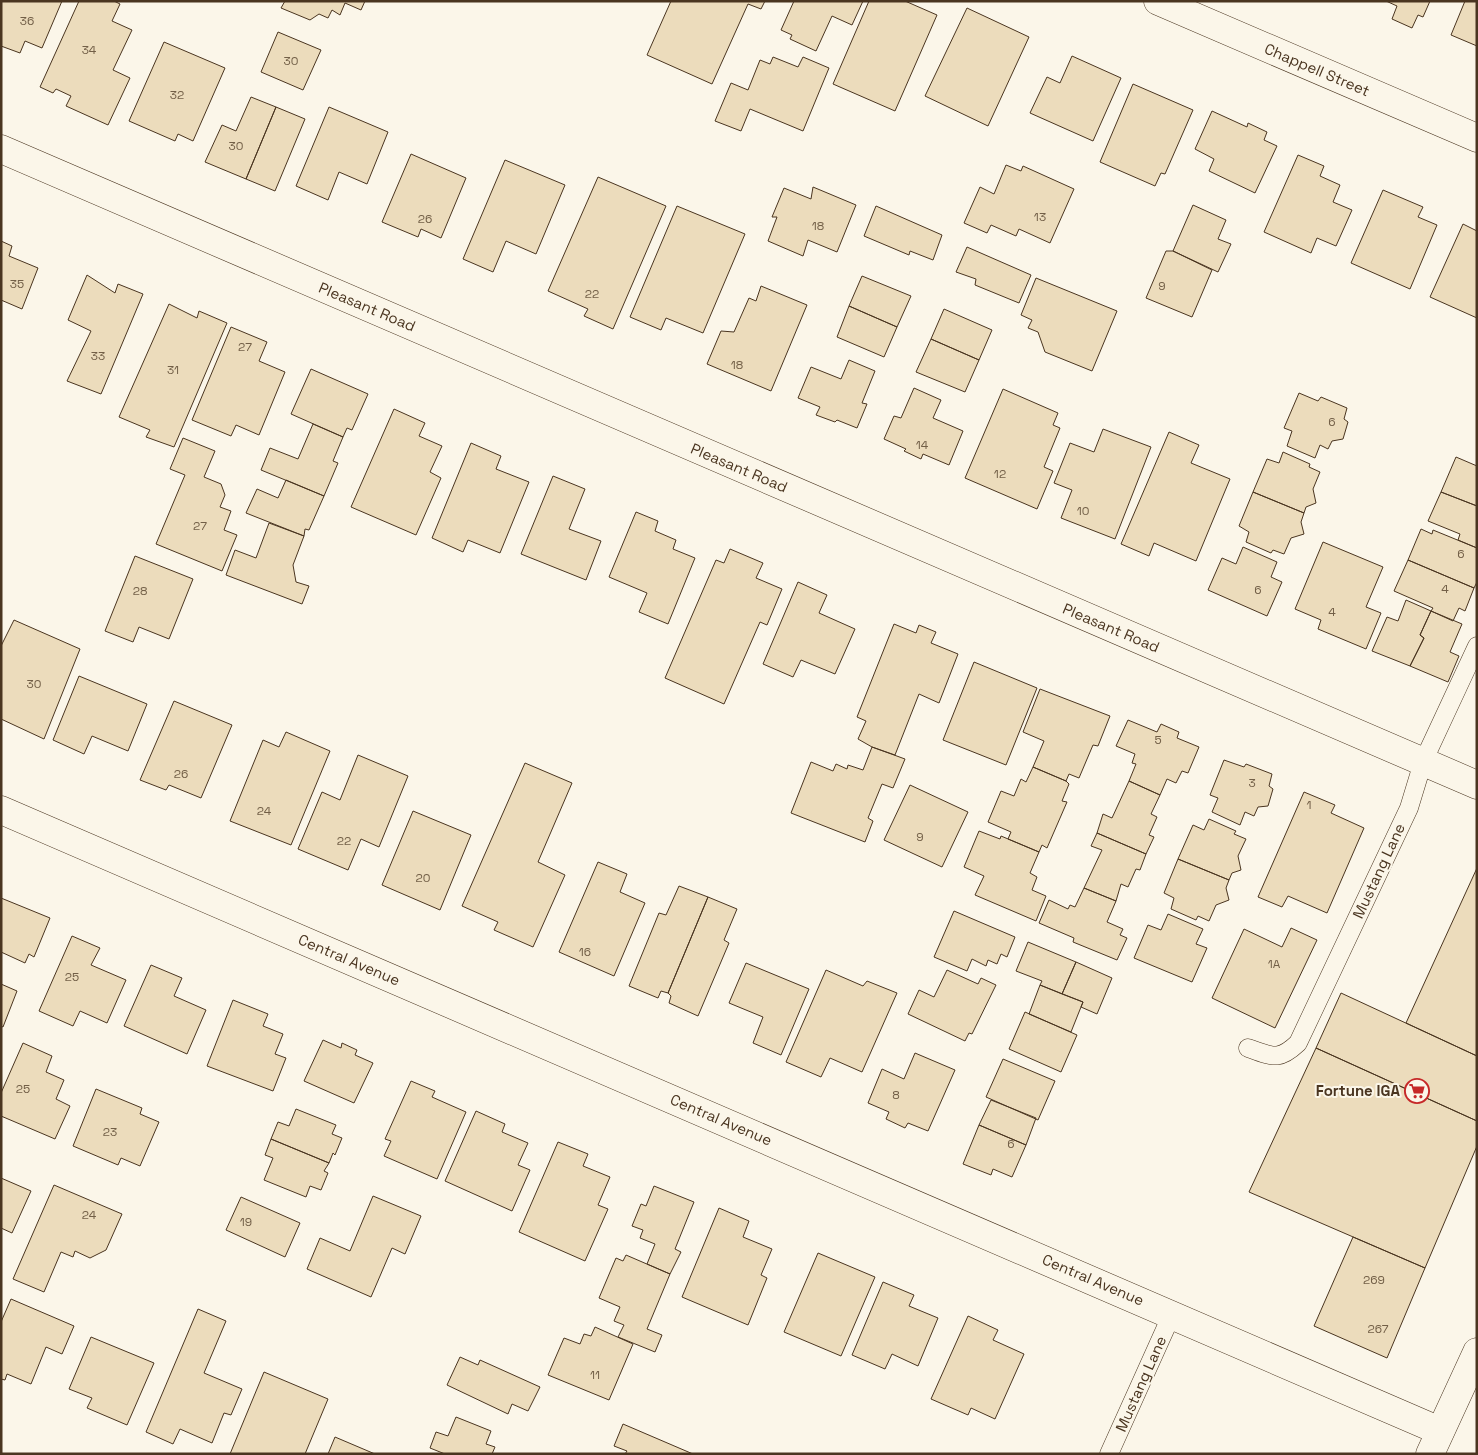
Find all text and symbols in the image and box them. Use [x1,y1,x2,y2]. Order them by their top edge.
house number: 36 [20,13,34,29]
street label: Chappell Street [1262,39,1373,100]
house number: 34 [82,42,97,58]
house number: 30 [284,53,298,69]
house number: 32 [170,87,184,103]
house number: 30 [229,138,243,154]
house number: 13 [1034,209,1046,225]
house number: 26 [418,211,432,227]
house number: 18 [812,218,824,234]
house number: 35 [10,276,24,292]
street label: Pleasant Road [316,278,418,335]
house number: 9 [1158,278,1166,294]
house number: 22 [585,286,599,302]
house number: 27 [238,339,252,355]
house number: 33 [91,348,105,364]
house number: 18 [731,357,743,373]
house number: 31 [167,362,179,378]
house number: 6 [1328,414,1336,430]
house number: 14 [916,437,929,453]
street label: Pleasant Road [688,439,790,496]
house number: 12 [994,466,1006,482]
house number: 10 [1077,503,1089,519]
house number: 27 [193,518,207,534]
house number: 6 [1457,546,1465,562]
house number: 4 [1441,581,1449,597]
house number: 6 [1254,582,1262,598]
house number: 28 [133,583,147,599]
street label: Pleasant Road [1060,599,1162,656]
house number: 4 [1328,604,1336,620]
house number: 30 [27,676,41,692]
house number: 5 [1154,732,1162,748]
house number: 26 [174,766,188,782]
house number: 3 [1248,775,1256,791]
house number: 1 [1306,797,1312,813]
house number: 24 [257,803,272,819]
street label: Mustang Lane [1348,820,1409,921]
house number: 9 [916,829,924,845]
house number: 22 [337,833,351,849]
house number: 20 [416,870,430,886]
street label: Central Avenue [295,930,403,990]
house number: 16 [579,944,591,960]
house number: 1A [1268,956,1281,972]
house number: 25 [65,969,79,985]
supermarket icon: Fortune IGA [1404,1078,1430,1104]
house number: 25 [16,1081,30,1097]
place label: Fortune IGA [1316,1081,1400,1100]
house number: 8 [892,1087,900,1103]
street label: Central Avenue [667,1090,775,1150]
house number: 23 [103,1124,117,1140]
house number: 6 [1007,1136,1015,1152]
house number: 24 [82,1207,97,1223]
house number: 19 [240,1214,252,1230]
street label: Central Avenue [1039,1250,1147,1310]
house number: 269 [1363,1272,1385,1288]
house number: 267 [1367,1321,1389,1337]
street label: Mustang Lane [1111,1333,1170,1435]
house number: 11 [590,1367,600,1383]

